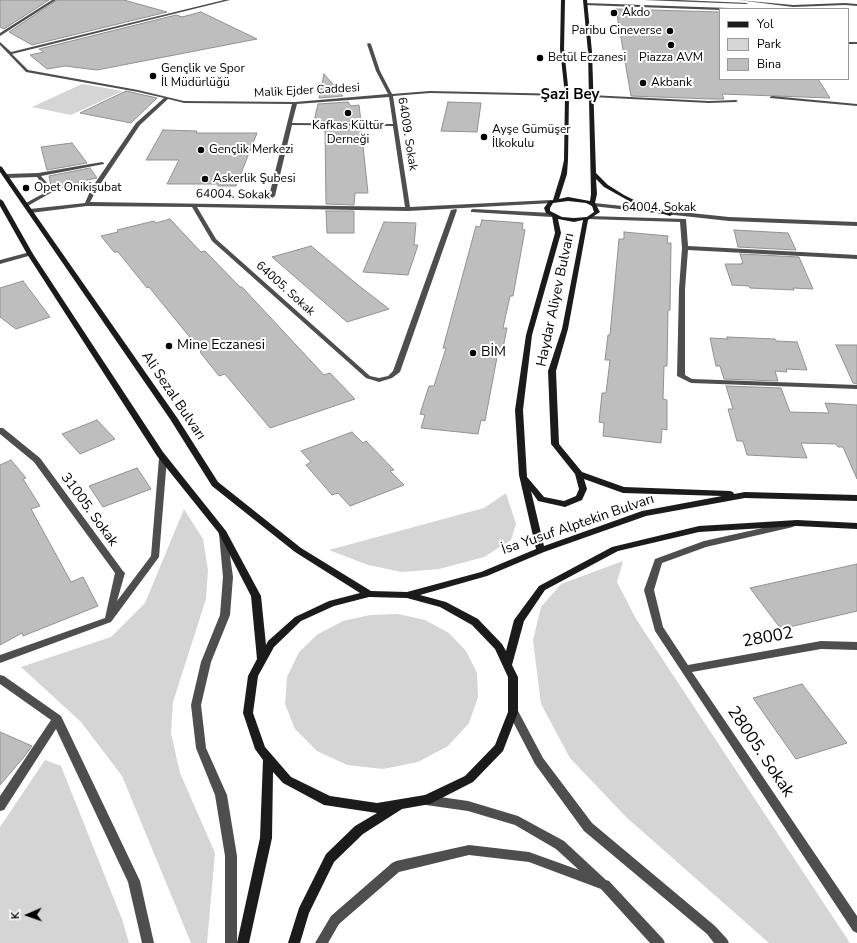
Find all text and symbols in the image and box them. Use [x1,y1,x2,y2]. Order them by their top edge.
place label: Akdo [622,6,650,20]
marker: Akdo [609,8,619,18]
legend [719,8,849,80]
text: Yol [757,16,773,32]
place label: Paribu Cineverse [572,24,662,38]
marker: Paribu Cineverse [665,26,675,36]
text: Park [757,36,781,52]
marker: Piazza AVM [666,40,676,50]
place label: Betül Eczanesi [548,51,626,65]
place label: Piazza AVM [639,51,703,65]
marker: Betül Eczanesi [535,53,545,63]
text: Bina [757,56,781,72]
place label: Gençlik ve Spor İl Müdürlüğü [161,62,245,90]
marker: Gençlik ve Spor İl Müdürlüğü [148,71,158,81]
place label: Akbank [651,76,692,90]
marker: Akbank [638,78,648,88]
street label: Malik Ejder Caddesi [254,81,360,101]
district label: Şazi Bey [541,86,599,104]
street label: 64009. Sokak [394,96,420,172]
marker: Kafkas Kültür Derneği [343,108,353,118]
place label: Kafkas Kültür Derneği [312,119,384,147]
place label: Ayşe Gümüşer İlkokulu [492,123,571,151]
marker: Ayşe Gümüşer İlkokulu [479,132,489,142]
place label: Gençlik Merkezi [209,143,293,157]
marker: Gençlik Merkezi [196,145,206,155]
place label: Askerlik Şubesi [213,172,295,186]
marker: Askerlik Şubesi [200,174,210,184]
place label: Opet Onikişubat [34,181,122,195]
marker: Opet Onikişubat [21,183,31,193]
street label: 64004. Sokak [196,187,270,203]
street label: 64004. Sokak [622,201,696,215]
street label: Haydar Aliyev Bulvarı [534,232,578,368]
street label: 64005. Sokak [253,259,317,319]
place label: Mine Eczanesi [177,338,265,354]
marker: Mine Eczanesi [164,341,174,351]
place label: BİM [481,345,506,361]
marker: BİM [468,348,478,358]
street label: Ali Sezal Bulvarı [137,349,209,443]
street label: 31005. Sokak [57,470,121,550]
street label: İsa Yusuf Alptekin Bulvarı [500,491,656,559]
street label: 28002 [741,624,795,652]
street label: 28005. Sokak [722,703,798,801]
north arrow [8,895,48,935]
text: K [8,912,23,919]

